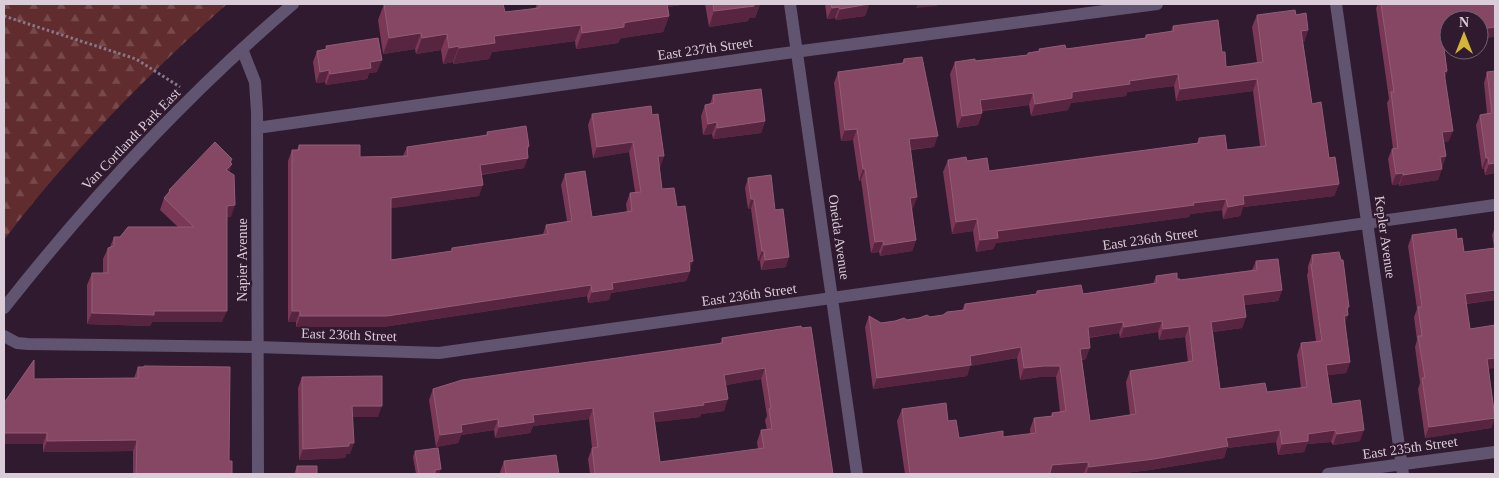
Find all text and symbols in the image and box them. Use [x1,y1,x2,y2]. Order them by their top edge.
north arrow [1439,10,1489,60]
text: N [1459,15,1469,30]
street label: East 237th Street [657,35,754,63]
street label: Van Cortlandt Park East [79,85,183,193]
street label: Oneida Avenue [826,194,852,280]
street label: Kepler Avenue [1372,195,1398,279]
street label: Napier Avenue [235,218,250,302]
street label: East 236th Street [1102,225,1199,253]
street label: East 236th Street [701,281,798,309]
street label: East 236th Street [301,326,397,344]
street label: East 235th Street [1362,434,1459,462]

